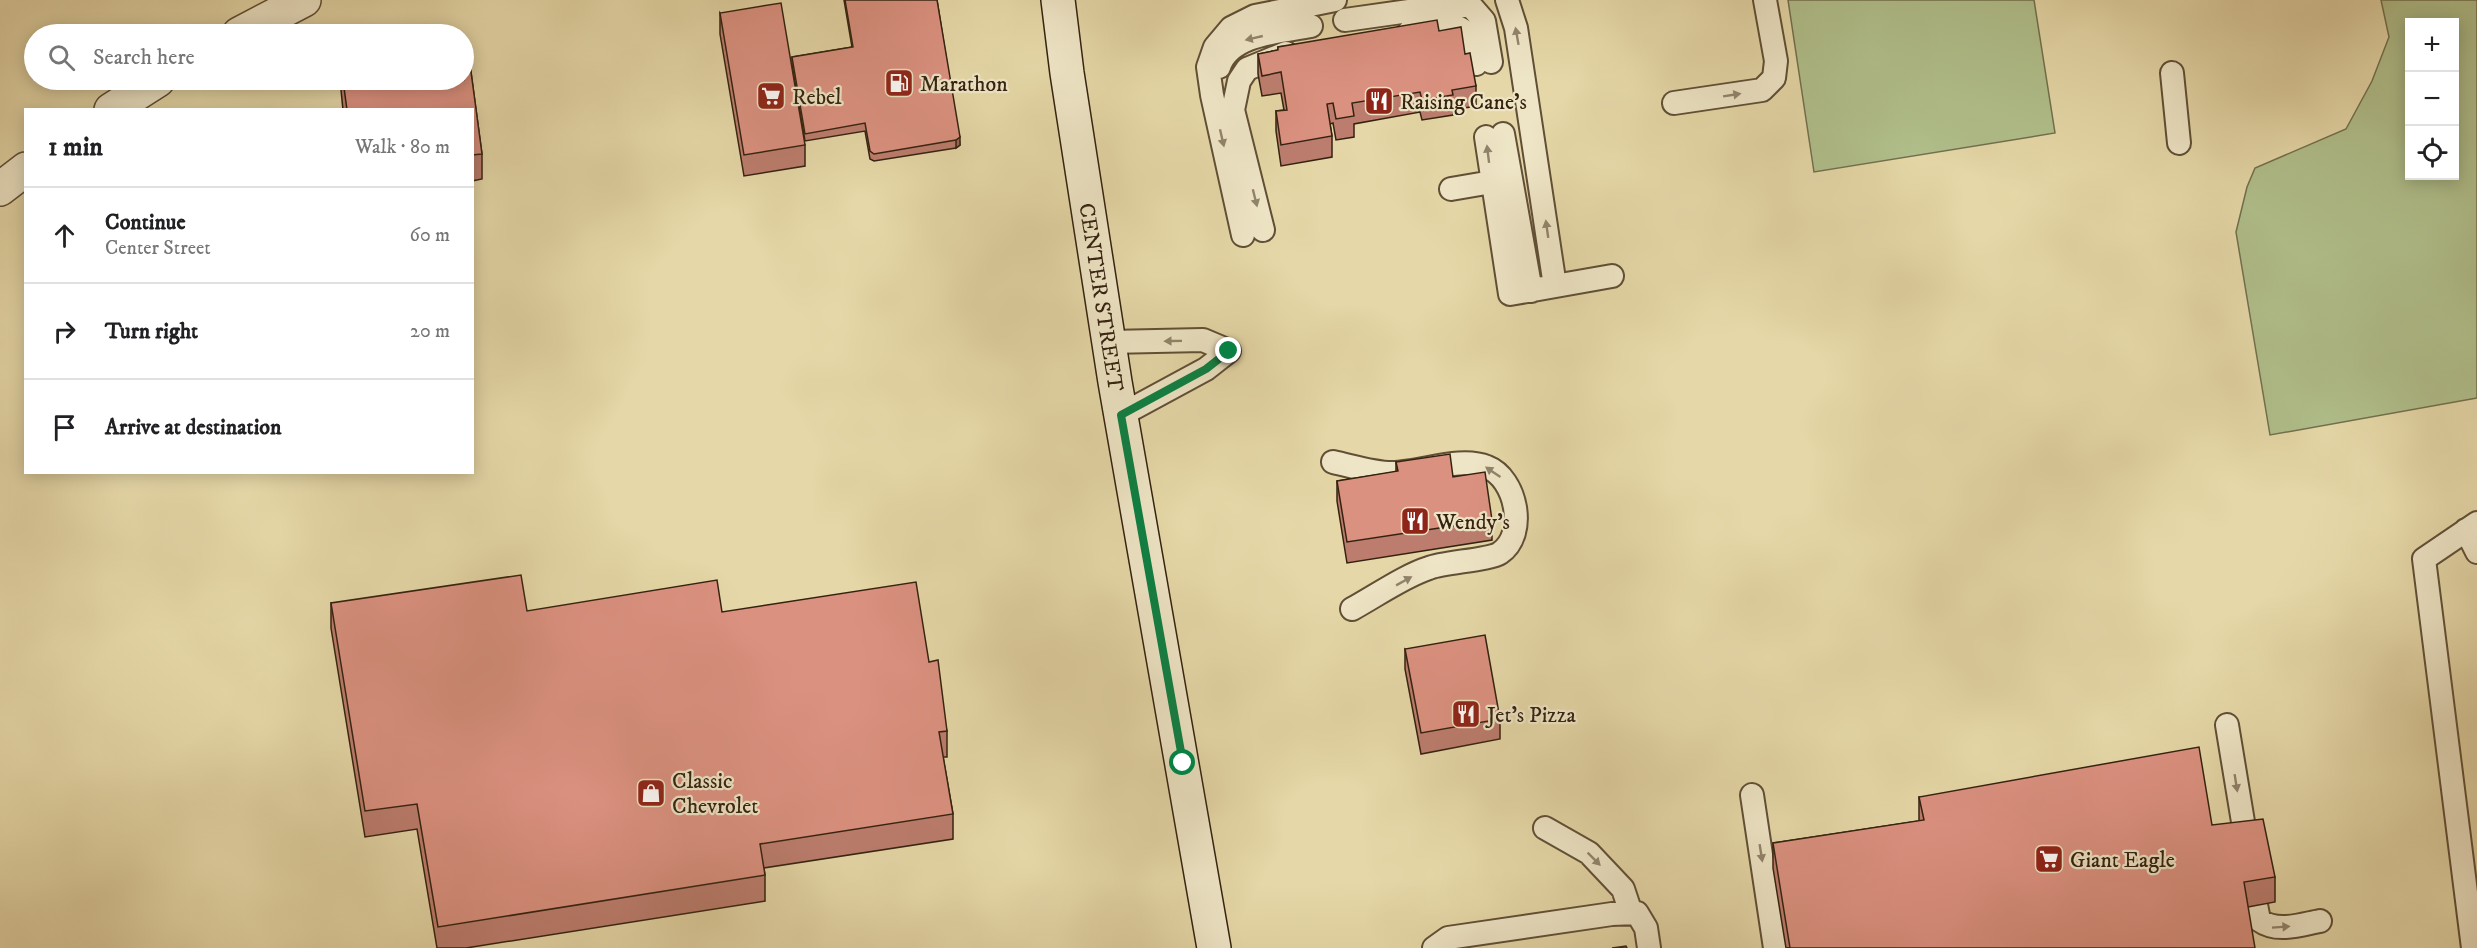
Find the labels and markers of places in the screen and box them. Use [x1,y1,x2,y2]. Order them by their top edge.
fuel station icon: Marathon [883,67,915,99]
place label: Marathon [920,71,1008,98]
supermarket icon: Rebel [755,80,787,112]
place label: Rebel [792,84,842,111]
restaurant icon: Raising Cane's [1363,85,1395,117]
place label: Raising Cane's [1400,89,1527,116]
restaurant icon: Wendy's [1399,505,1431,537]
place label: Wendy's [1435,509,1510,536]
restaurant icon: Jet's Pizza [1450,698,1482,730]
place label: Jet's Pizza [1485,702,1576,729]
place label: Classic Chevrolet [672,768,758,820]
shop icon: Classic Chevrolet [635,777,667,809]
supermarket icon: Giant Eagle [2033,843,2065,875]
place label: Giant Eagle [2070,847,2175,874]

